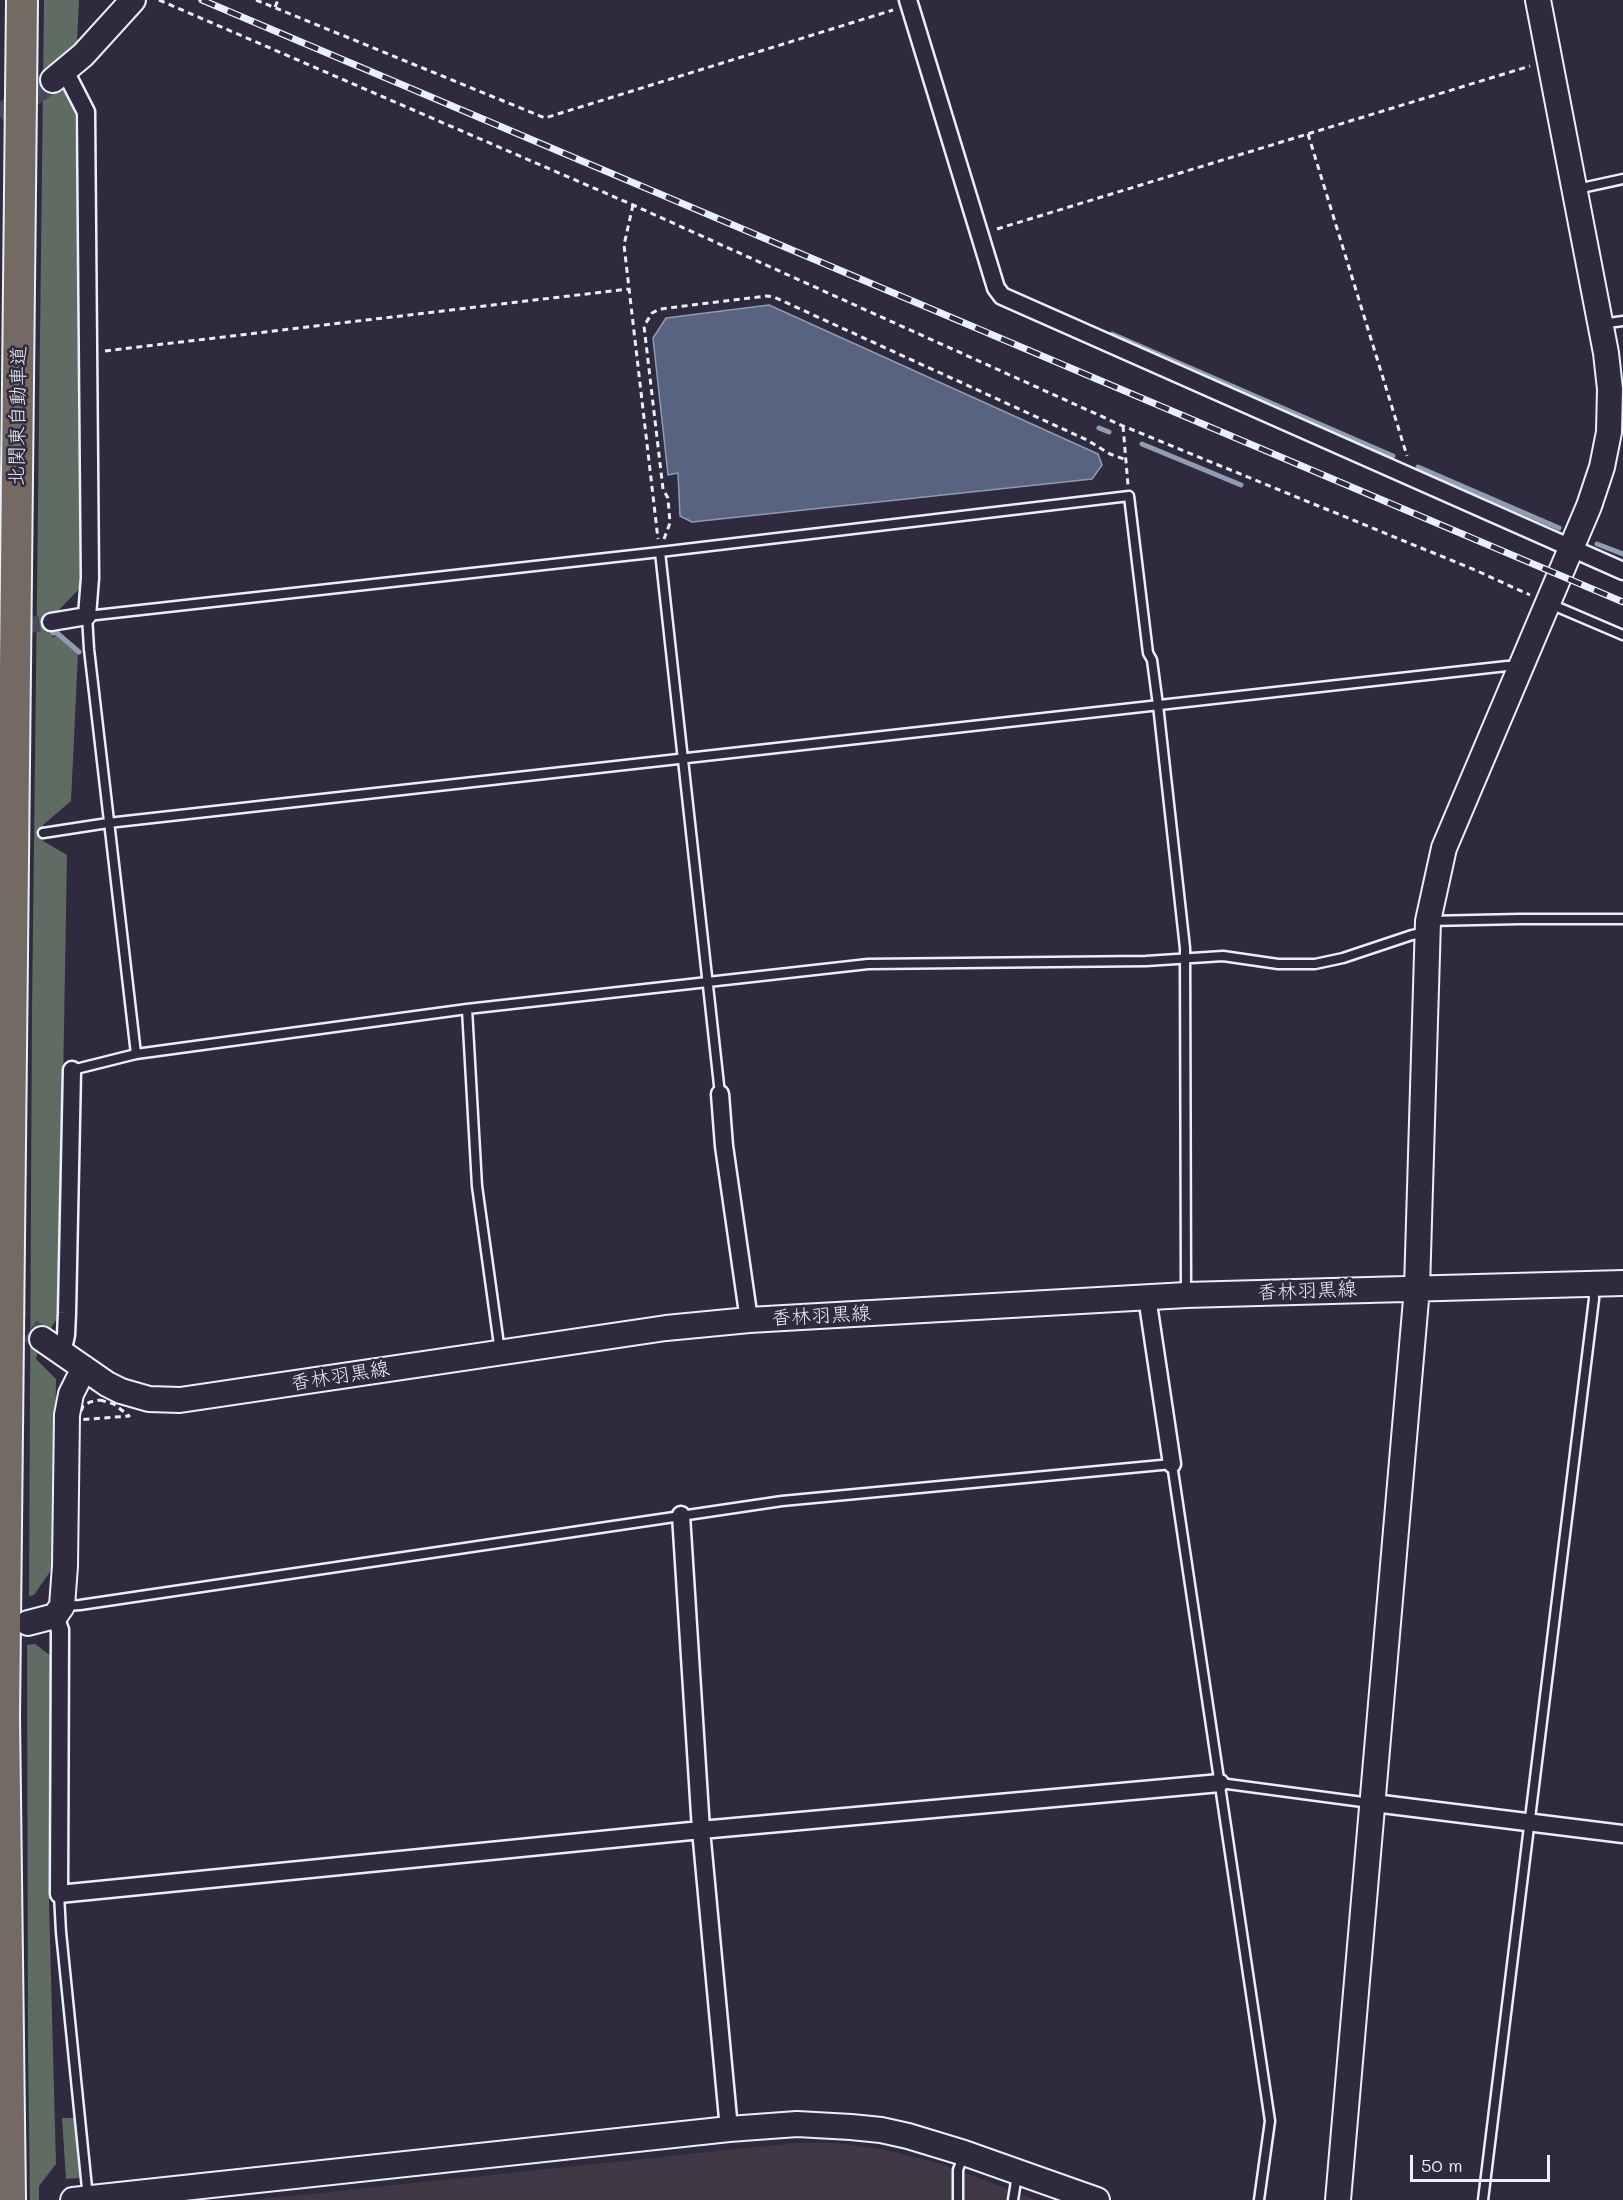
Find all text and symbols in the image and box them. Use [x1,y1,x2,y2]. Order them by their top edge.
street label: 北関東自動車道 [5,346,31,486]
street label: 香林羽黒線 [1257,1277,1357,1305]
street label: 香林羽黒線 [770,1301,872,1331]
street label: 香林羽黒線 [289,1356,391,1396]
scale bar [1413,2143,1552,2181]
text: 50 m [1421,2153,1463,2177]

